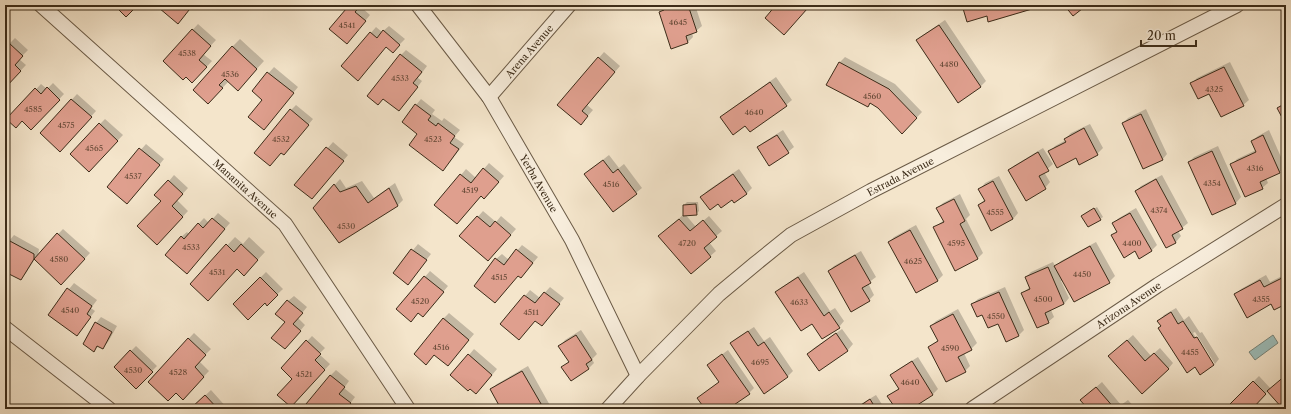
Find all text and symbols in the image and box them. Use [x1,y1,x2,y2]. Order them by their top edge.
house number: 4645 [669,17,687,27]
house number: 4541 [339,20,356,30]
street label: Arena Avenue [502,22,556,81]
scale bar [1141,22,1196,48]
text: 20 m [1147,28,1176,43]
house number: 4538 [178,48,196,58]
house number: 4480 [939,59,959,69]
house number: 4536 [221,69,239,79]
house number: 4533 [391,73,409,83]
house number: 4325 [1205,84,1223,94]
house number: 4560 [863,91,881,101]
house number: 4585 [24,104,42,114]
house number: 4640 [744,107,764,117]
house number: 4575 [57,120,75,130]
house number: 4532 [272,134,290,144]
house number: 4523 [424,134,442,144]
house number: 4565 [85,143,103,153]
street label: Yerba Avenue [516,151,561,215]
street label: Estrada Avenue [865,154,936,199]
street label: Mananita Avenue [210,157,281,222]
house number: 4316 [1246,163,1264,173]
house number: 4537 [124,171,142,181]
house number: 4354 [1203,178,1221,188]
house number: 4516 [602,179,620,189]
house number: 4519 [461,185,479,195]
house number: 4374 [1150,205,1168,215]
house number: 4555 [986,207,1004,217]
house number: 4530 [337,221,355,231]
house number: 4720 [678,238,696,248]
house number: 4595 [947,238,965,248]
house number: 4400 [1122,238,1142,248]
house number: 4533 [182,242,200,252]
house number: 4580 [50,254,68,264]
house number: 4625 [904,256,922,266]
house number: 4531 [209,267,226,277]
house number: 4450 [1073,269,1091,279]
house number: 4515 [491,272,507,282]
street label: Arizona Avenue [1093,279,1164,332]
house number: 4500 [1033,294,1053,304]
house number: 4355 [1252,294,1270,304]
house number: 4520 [411,296,429,306]
house number: 4633 [790,297,808,307]
house number: 4540 [61,305,79,315]
house number: 4511 [523,307,539,317]
house number: 4550 [987,311,1005,321]
house number: 4516 [432,342,450,352]
house number: 4590 [941,343,959,353]
house number: 4455 [1181,347,1199,357]
house number: 4695 [751,357,769,367]
house number: 4530 [124,365,142,375]
house number: 4528 [169,367,187,377]
house number: 4521 [296,369,313,379]
house number: 4640 [900,377,920,387]

